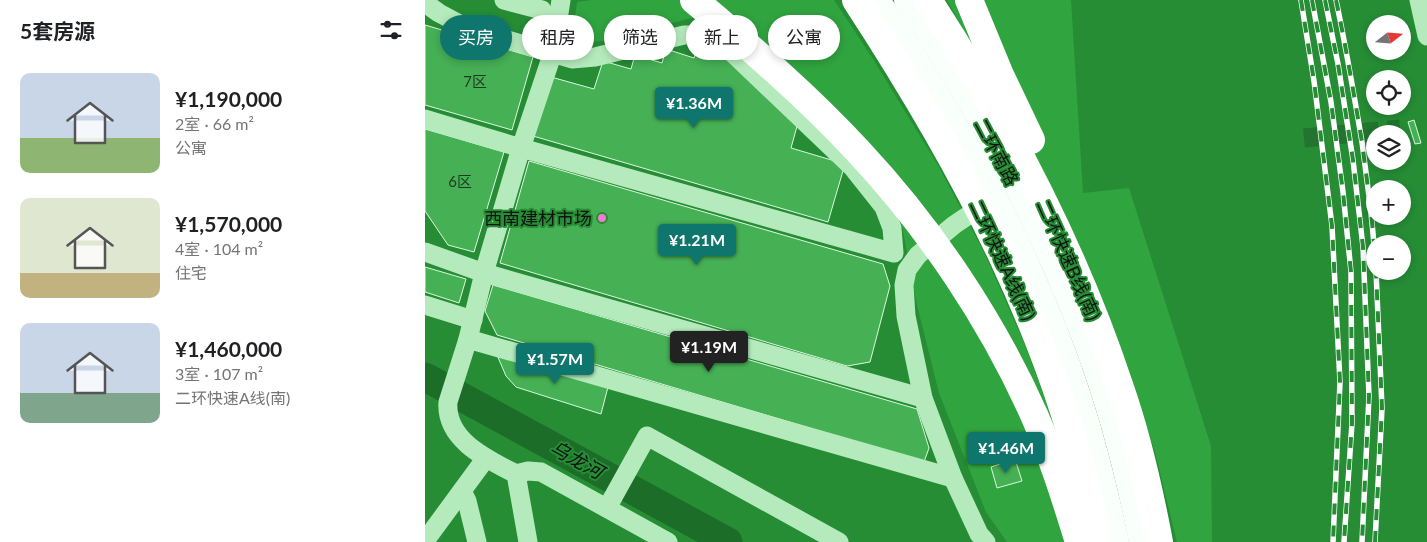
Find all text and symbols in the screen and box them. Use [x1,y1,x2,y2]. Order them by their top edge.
chip: 买房 [440,15,512,60]
chip: 租房 [522,15,594,60]
chip: 筛选 [604,15,676,60]
chip: 新上 [686,15,758,60]
chip: 公寓 [768,15,840,60]
north arrow [1366,15,1411,60]
map controls [1366,15,1411,280]
icon: filters [377,16,405,44]
text: 5套房源 [20,18,95,43]
button: locate [1366,70,1411,115]
house number: 7区 [463,72,487,90]
text: ¥1,190,000 [175,86,282,111]
pin: ¥1.36M [653,86,735,129]
icon: home [60,93,120,153]
text: ¥1.36M [666,93,722,112]
text: 2室 · 66 m² [175,114,254,133]
street label: 二环南路 [970,115,1024,189]
button: layers [1366,125,1411,170]
text: 公寓 [175,138,207,157]
house number: 6区 [448,172,472,190]
button: + [1366,180,1411,225]
street label: 二环快速B线(南) [1033,196,1105,324]
street label: 二环快速A线(南) [966,197,1040,323]
place label: 西南建材市场 [484,207,592,229]
text: ¥1,570,000 [175,211,282,236]
marker: 西南建材市场 [596,212,608,224]
icon: home [60,218,120,278]
pin: ¥1.21M [656,224,738,266]
text: ¥1.21M [669,230,725,249]
button: − [1366,235,1411,280]
text: 4室 · 104 m² [175,239,263,258]
text: 住宅 [175,263,207,282]
pin: ¥1.19M [668,330,750,373]
text: ¥1,460,000 [175,336,282,361]
text: ¥1.19M [681,337,737,356]
pin: ¥1.57M [514,342,596,385]
icon: home [60,343,120,403]
text: ¥1.57M [527,349,583,368]
text: 3室 · 107 m² [175,364,263,383]
text: 二环快速A线(南) [175,388,290,407]
pin: ¥1.46M [965,432,1047,474]
water label: 乌龙河 [546,435,611,485]
text: ¥1.46M [978,438,1034,457]

